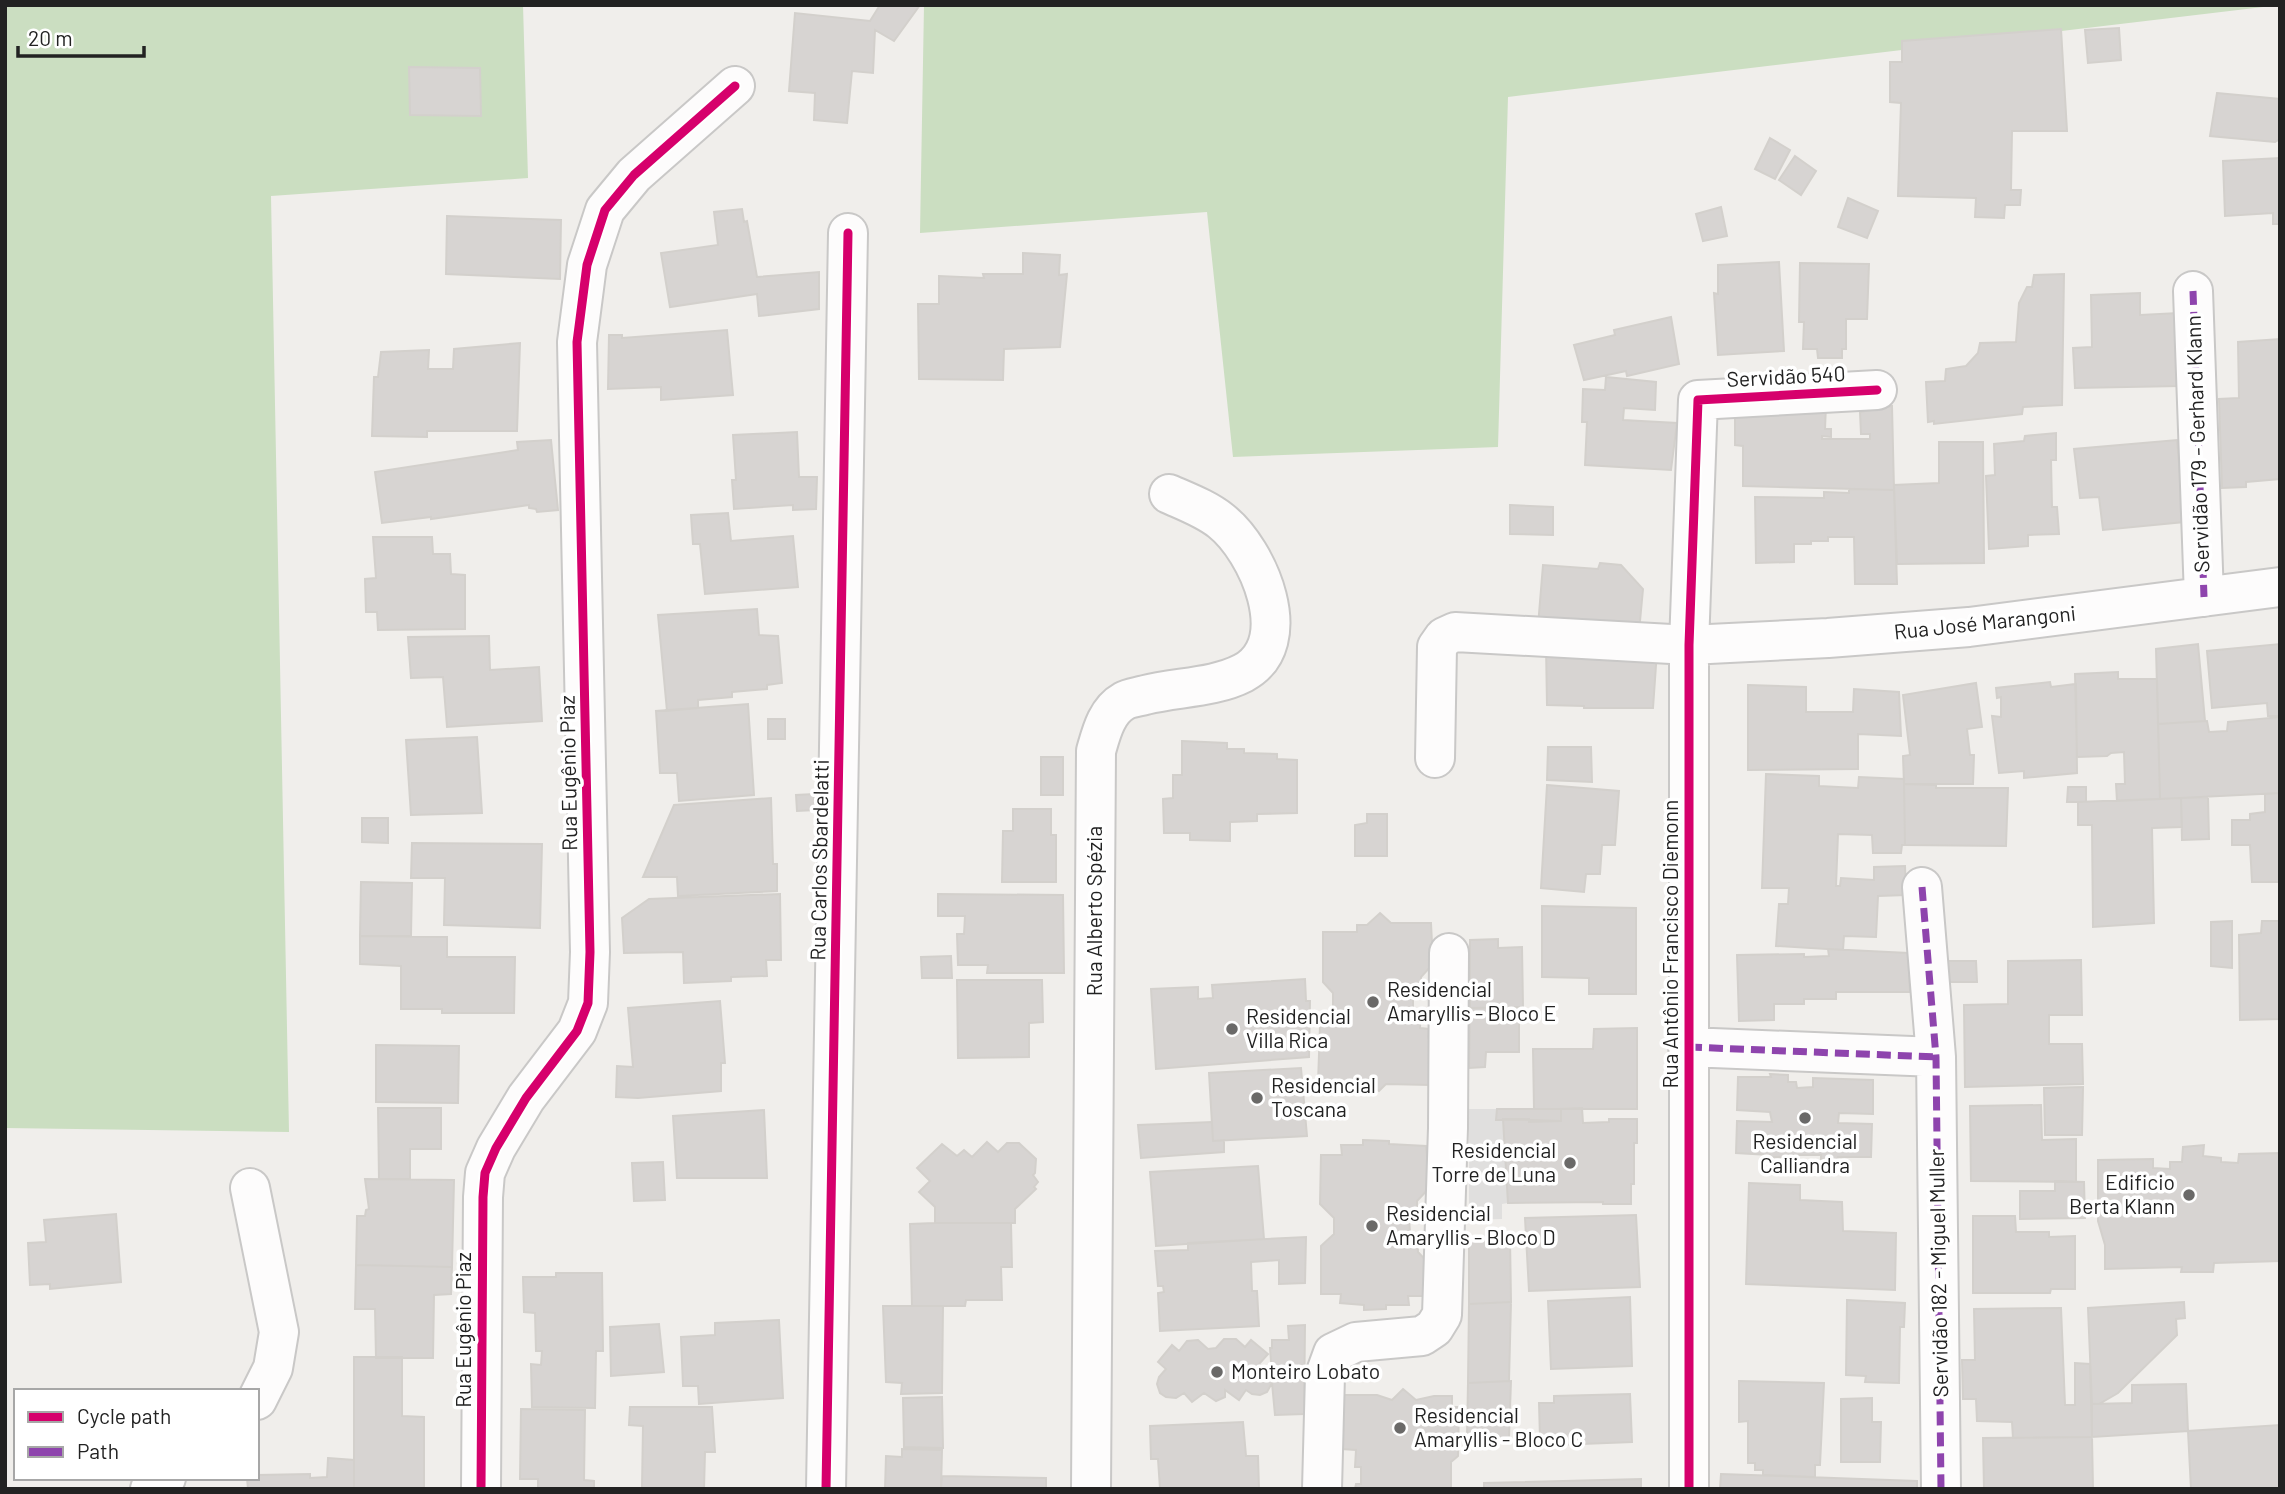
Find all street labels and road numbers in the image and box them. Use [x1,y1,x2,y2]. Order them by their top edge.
street label: Servidão 179 - Gerhard Klann [2180,315,2213,573]
street label: Servidão 540 [1726,360,1846,391]
street label: Rua José Marangoni [1893,600,2077,643]
street label: Rua Eugênio Piaz [554,695,581,851]
street label: Rua Carlos Sbardelatti [804,759,833,961]
street label: Rua Antônio Francisco Diemonn [1657,800,1682,1088]
street label: Rua Alberto Spézia [1081,826,1106,996]
street label: Servidão 182 - Miguel Muller [1923,1148,1952,1398]
street label: Rua Eugênio Piaz [450,1252,475,1408]

